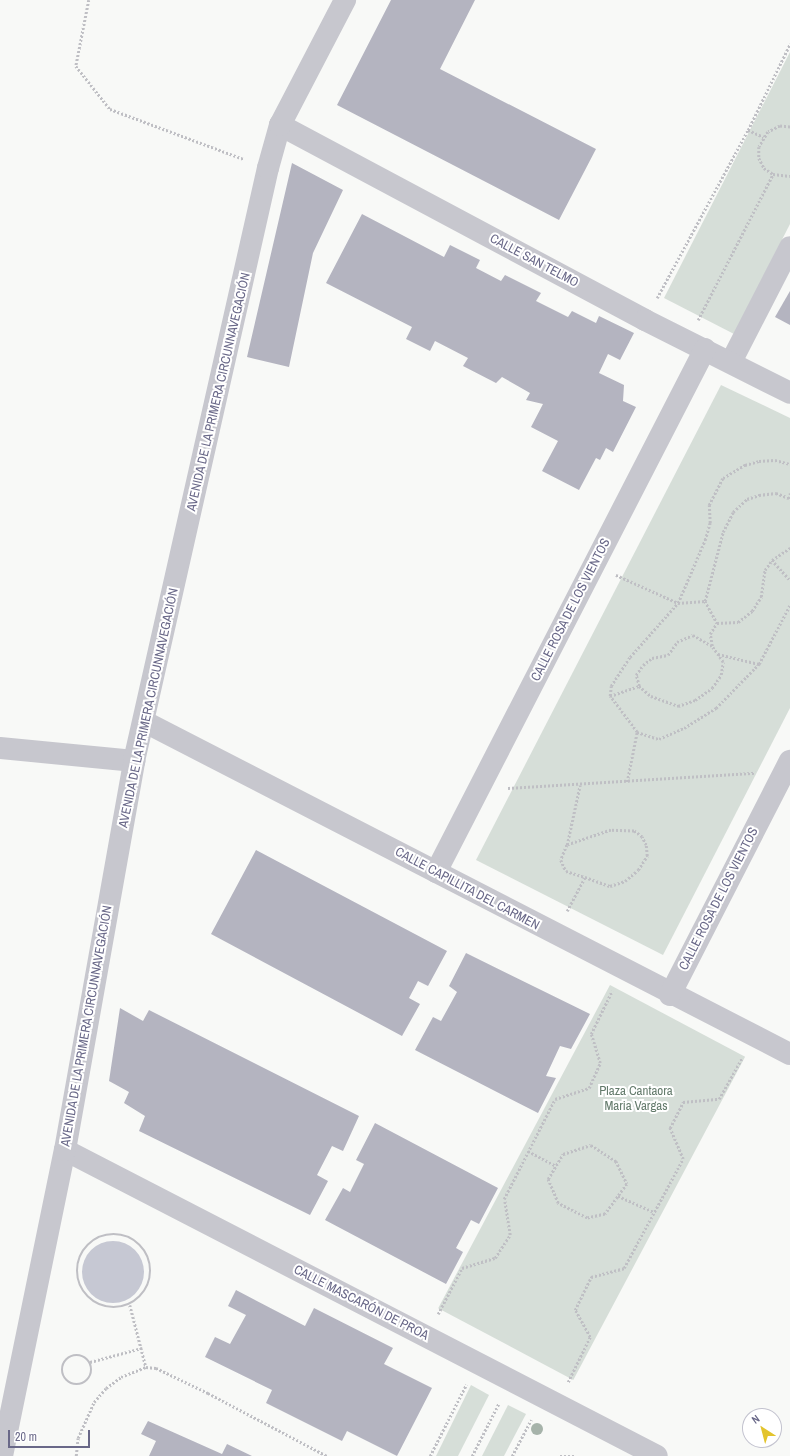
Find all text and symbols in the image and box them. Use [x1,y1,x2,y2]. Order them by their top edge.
street label: CALLE SAN TELMO [487,231,581,291]
street label: AVENIDA DE LA PRIMERA CIRCUNNAVEGACIÓN [184,270,254,514]
street label: CALLE ROSA DE LOS VIENTOS [528,536,614,684]
street label: AVENIDA DE LA PRIMERA CIRCUNNAVEGACIÓN [116,586,182,830]
street label: CALLE ROSA DE LOS VIENTOS [676,825,762,973]
street label: CALLE CAPILLITA DEL CARMEN [392,844,542,934]
street label: AVENIDA DE LA PRIMERA CIRCUNNAVEGACIÓN [58,903,116,1149]
park label: Plaza Cantaora Maria Vargas [599,1084,673,1115]
street label: CALLE MASCARÓN DE PROA [291,1262,431,1344]
north arrow [742,1408,782,1448]
text: N [749,1412,762,1427]
scale bar [10,1422,92,1448]
text: 20 m [15,1429,37,1445]

